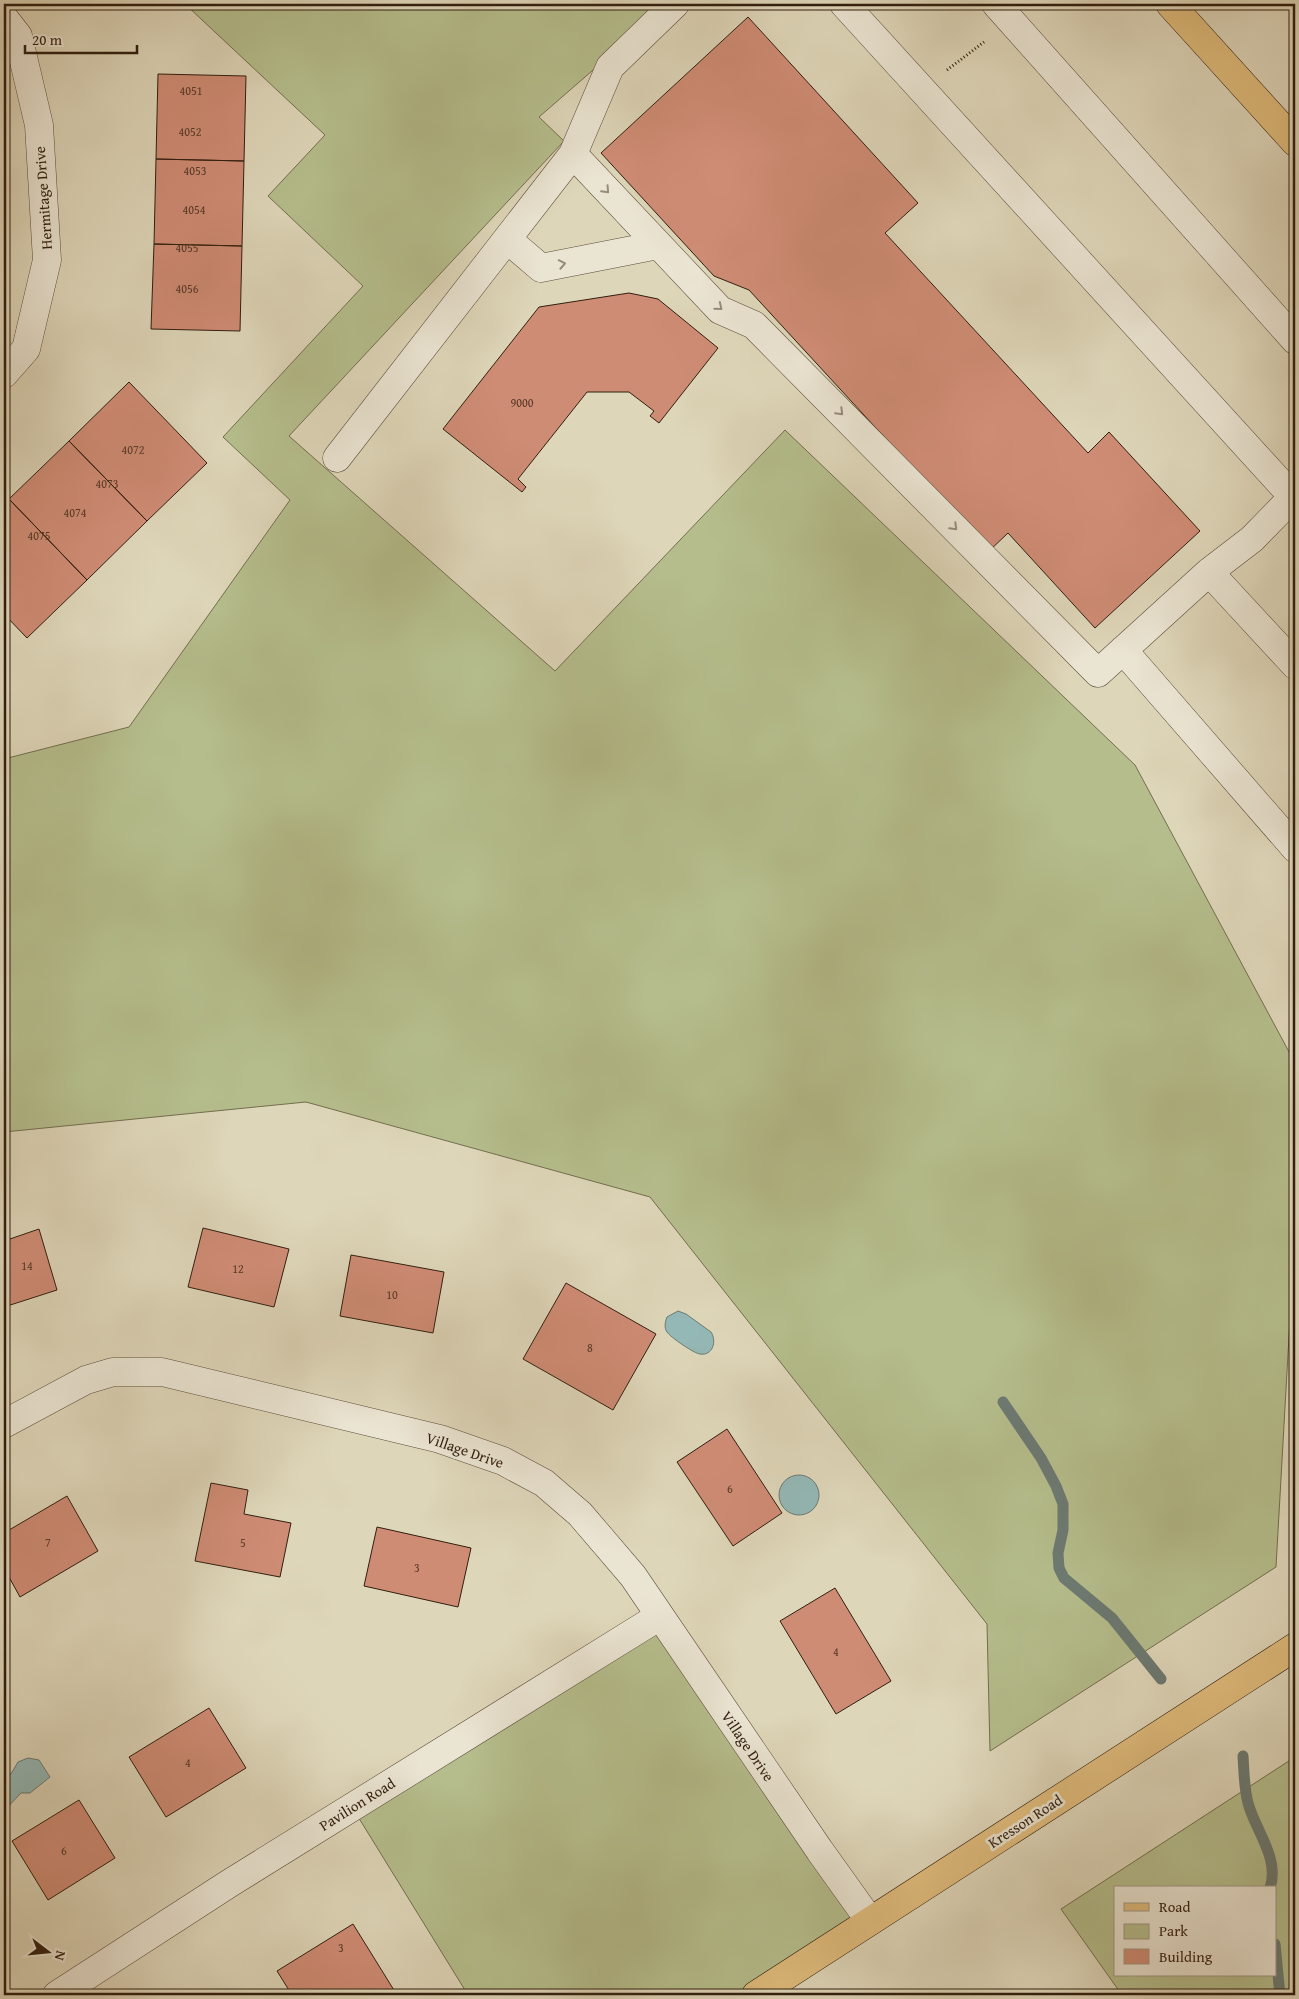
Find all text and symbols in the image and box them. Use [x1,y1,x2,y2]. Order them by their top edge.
scale bar [25,22,138,54]
text: 20 m [32,29,63,50]
house number: 4051 [179,82,203,99]
house number: 4052 [178,123,202,140]
street label: Hermitage Drive [29,146,57,250]
house number: 4053 [183,162,207,179]
one-way arrow [600,184,609,193]
house number: 4054 [182,201,206,218]
house number: 4055 [175,239,199,256]
one-way arrow [558,259,566,270]
house number: 4056 [175,280,199,297]
one-way arrow [713,301,722,310]
house number: 9000 [510,394,534,411]
one-way arrow [834,406,843,415]
house number: 4072 [121,441,145,458]
house number: 4073 [95,475,119,492]
house number: 4074 [63,504,87,521]
one-way arrow [949,521,958,530]
house number: 4075 [27,527,51,544]
house number: 14 [21,1257,33,1274]
house number: 12 [232,1260,244,1277]
house number: 10 [386,1286,398,1303]
house number: 8 [587,1339,593,1356]
street label: Village Drive [423,1427,507,1473]
house number: 6 [727,1480,733,1497]
house number: 7 [45,1534,51,1551]
house number: 5 [240,1534,246,1551]
house number: 3 [414,1559,420,1576]
house number: 4 [833,1643,839,1660]
street label: Village Drive [717,1707,779,1785]
house number: 4 [185,1754,191,1771]
street label: Pavilion Road [315,1772,399,1836]
street label: Kresson Road [984,1789,1066,1853]
house number: 6 [61,1842,67,1859]
legend [1114,1886,1276,1976]
text: Road [1159,1896,1190,1917]
text: Park [1159,1920,1188,1941]
north arrow [22,1926,72,1976]
house number: 3 [338,1939,344,1956]
text: Building [1159,1946,1213,1967]
text: N [49,1948,71,1963]

